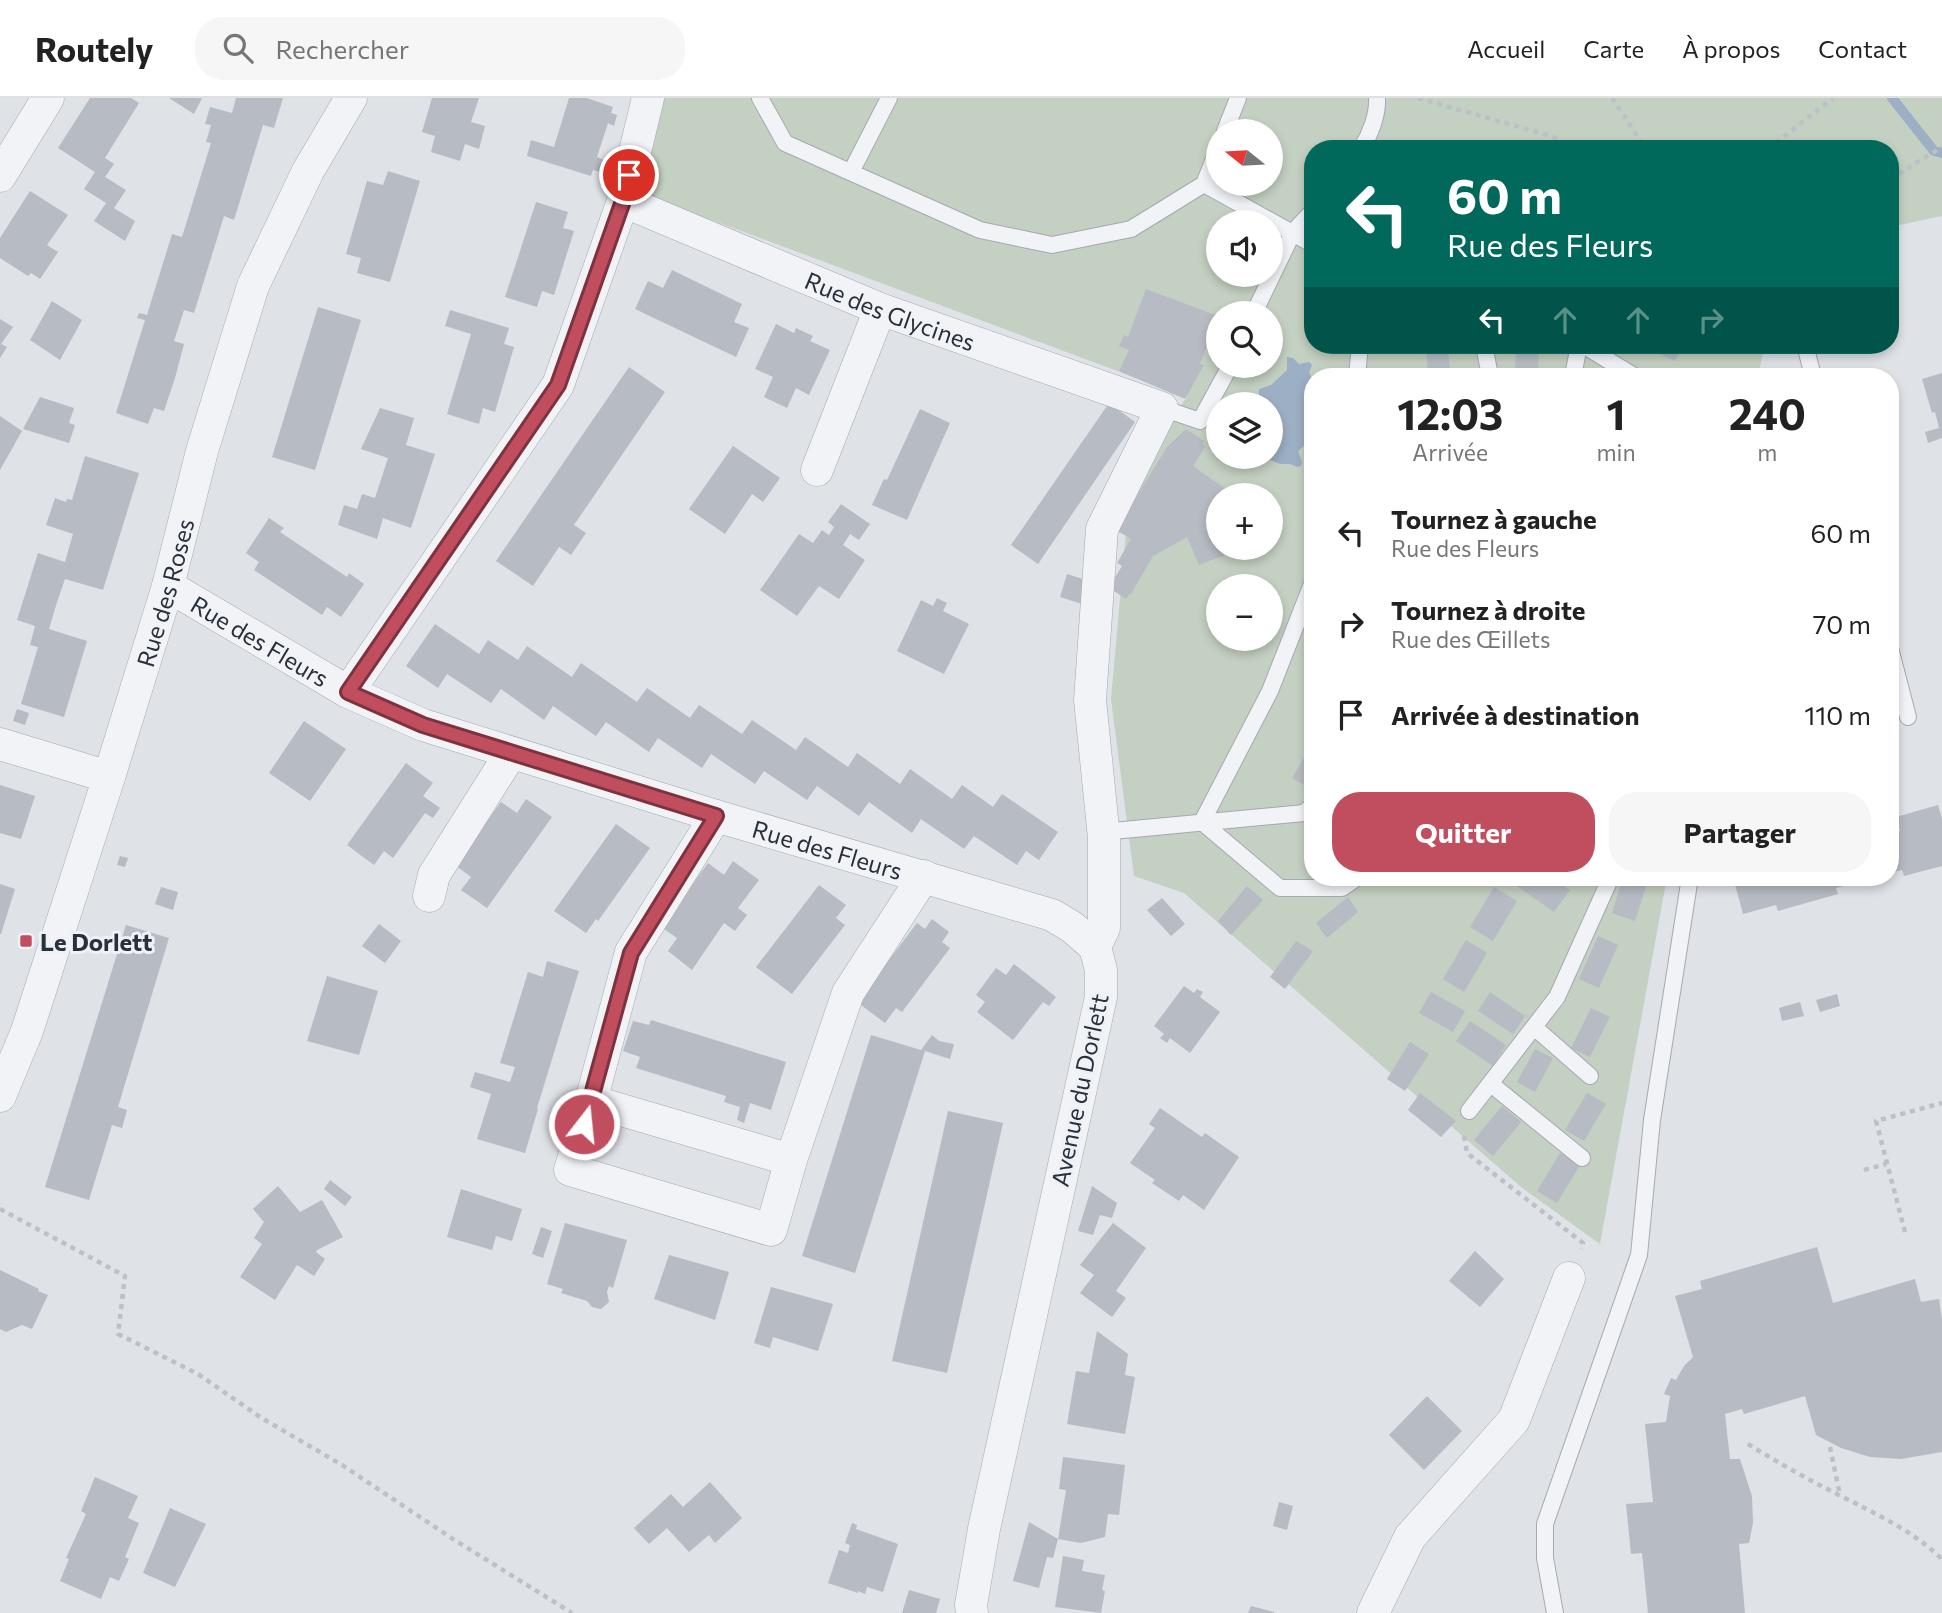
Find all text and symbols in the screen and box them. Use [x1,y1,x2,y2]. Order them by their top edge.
search box [195,17,685,80]
text: Routely [35,28,153,69]
icon: search [219,29,257,67]
text: Rechercher [275,33,409,64]
text: Accueil [1467,34,1545,63]
text: Carte [1583,34,1644,63]
text: À propos [1682,34,1780,63]
text: Contact [1818,34,1907,63]
north arrow [1206,119,1283,196]
map controls [1206,119,1283,651]
pin [599,145,659,205]
icon: arrive [610,156,648,194]
text: 60 m [1447,164,1562,224]
icon: left [1332,168,1423,259]
button: sound [1206,210,1283,287]
text: Rue des Fleurs [1447,224,1653,264]
street label: Rue des Glycines [801,265,979,356]
button: search [1206,301,1283,378]
icon: left [1473,301,1511,339]
icon: ahead [1546,301,1584,339]
icon: ahead [1619,301,1657,339]
icon: right [1692,301,1730,339]
text: 12:03 [1397,387,1503,439]
text: 1 [1607,387,1626,439]
text: 240 [1729,387,1806,439]
button: layers [1206,392,1283,469]
text: Arrivée [1412,438,1488,466]
text: min [1596,438,1636,466]
text: m [1757,438,1777,466]
button: + [1206,483,1283,560]
text: Tournez à gauche [1391,503,1597,534]
icon: left [1332,514,1370,552]
street label: Rue des Roses [129,515,199,670]
text: 60 m [1811,517,1871,548]
text: Rue des Fleurs [1391,534,1539,562]
button: − [1206,574,1283,651]
street label: Rue des Fleurs [186,589,334,692]
text: Tournez à droite [1391,594,1586,625]
icon: right [1332,605,1370,643]
text: 70 m [1813,608,1871,639]
text: Rue des Œillets [1391,625,1550,653]
icon: arrive [1332,696,1370,734]
text: Arrivée à destination [1391,699,1639,730]
text: 110 m [1804,699,1871,730]
button: Quitter [1332,792,1595,872]
button: Partager [1609,792,1871,872]
street label: Rue des Fleurs [749,813,906,885]
place label: Le Dorlett [40,927,152,956]
marker: Le Dorlett [18,933,34,949]
street label: Avenue du Dorlett [1044,991,1114,1189]
position arrow [547,1087,621,1161]

